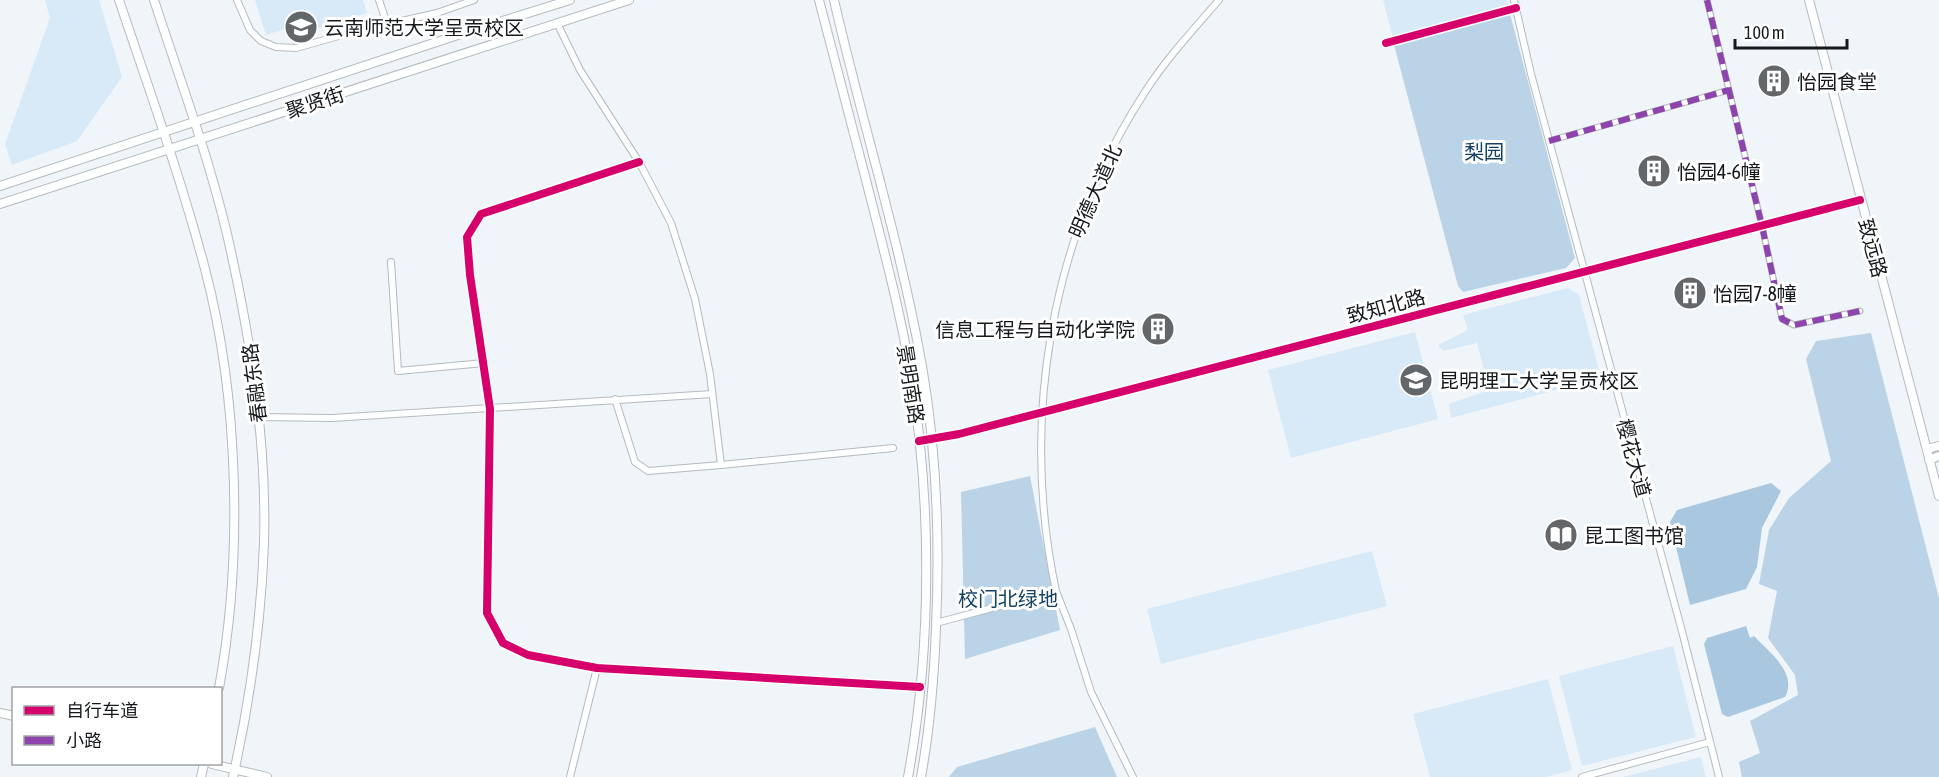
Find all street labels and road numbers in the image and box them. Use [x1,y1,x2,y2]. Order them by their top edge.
street label: 聚贤街 [283,82,347,122]
street label: 明德大道北 [1064,141,1126,241]
street label: 致远路 [1854,216,1892,280]
street label: 致知北路 [1344,285,1428,327]
street label: 春融东路 [238,342,270,424]
street label: 景明南路 [893,343,929,425]
street label: 樱花大道 [1613,416,1655,500]

